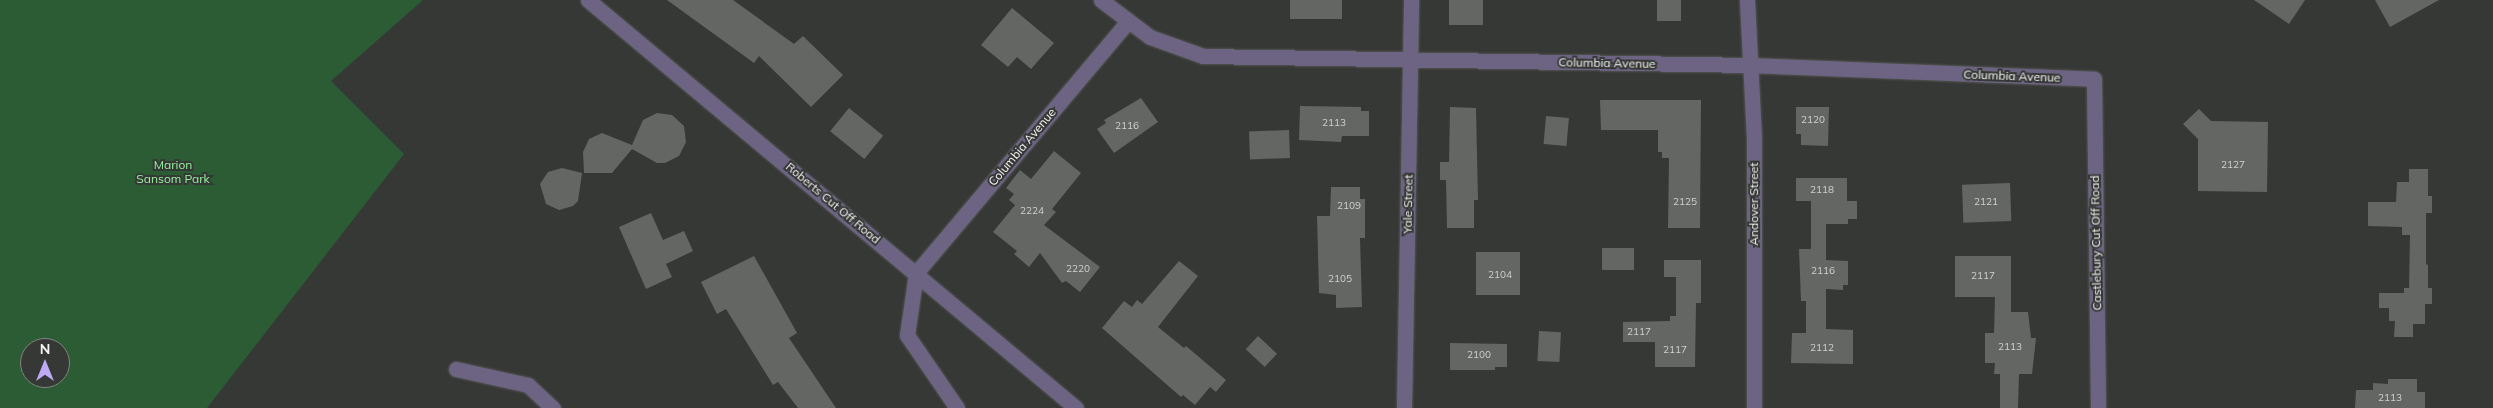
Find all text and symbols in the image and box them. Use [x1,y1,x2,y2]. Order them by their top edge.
street label: Columbia Avenue [1558,55,1656,71]
street label: Columbia Avenue [1963,67,2061,85]
street label: Columbia Avenue [985,105,1059,189]
house number: 2120 [1801,114,1825,126]
house number: 2113 [1322,117,1346,129]
house number: 2116 [1115,120,1139,132]
park label: Marion Sansom Park [136,158,210,186]
street label: Roberts Cut Off Road [783,159,883,247]
house number: 2127 [2221,159,2245,171]
street label: Andover Street [1747,162,1761,246]
street label: Yale Street [1400,174,1416,234]
street label: Castlebury Cut Off Road [2088,175,2104,311]
house number: 2118 [1810,184,1834,196]
house number: 2125 [1673,196,1697,208]
house number: 2121 [1974,196,1998,208]
house number: 2109 [1337,200,1361,212]
house number: 2224 [1020,205,1044,217]
house number: 2220 [1066,263,1090,275]
house number: 2116 [1811,265,1835,277]
house number: 2104 [1488,269,1512,281]
house number: 2117 [1971,270,1995,282]
house number: 2105 [1328,273,1352,285]
house number: 2117 [1627,326,1651,338]
north arrow [20,338,70,388]
text: N [40,340,50,358]
house number: 2113 [1998,341,2022,353]
house number: 2112 [1810,342,1834,354]
house number: 2117 [1663,344,1687,356]
house number: 2100 [1467,349,1491,361]
house number: 2113 [2378,392,2402,404]

